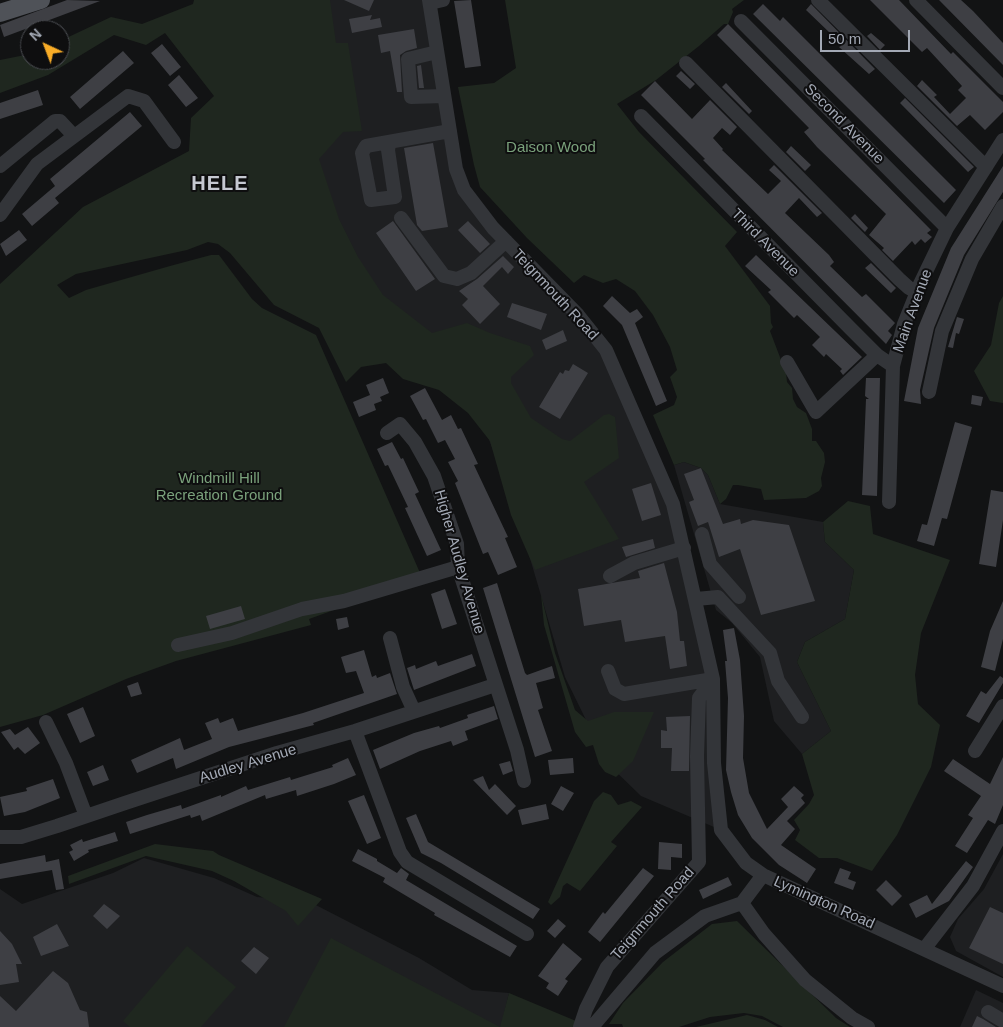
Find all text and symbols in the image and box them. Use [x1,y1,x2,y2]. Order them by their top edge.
north arrow [20,20,70,70]
scale bar [823,20,913,52]
text: N [26,25,45,44]
text: 50 m [828,30,861,47]
street label: Second Avenue [800,80,888,168]
park label: Daison Wood [506,139,596,157]
district label: HELE [191,172,249,196]
street label: Third Avenue [727,205,803,281]
street label: Teignmouth Road [508,246,602,344]
street label: Main Avenue [890,267,936,355]
park label: Windmill Hill Recreation Ground [156,470,282,505]
street label: Higher Audley Avenue [430,488,488,636]
street label: Audley Avenue [197,741,299,787]
street label: Teignmouth Road [608,864,698,964]
street label: Lymington Road [771,873,877,933]

